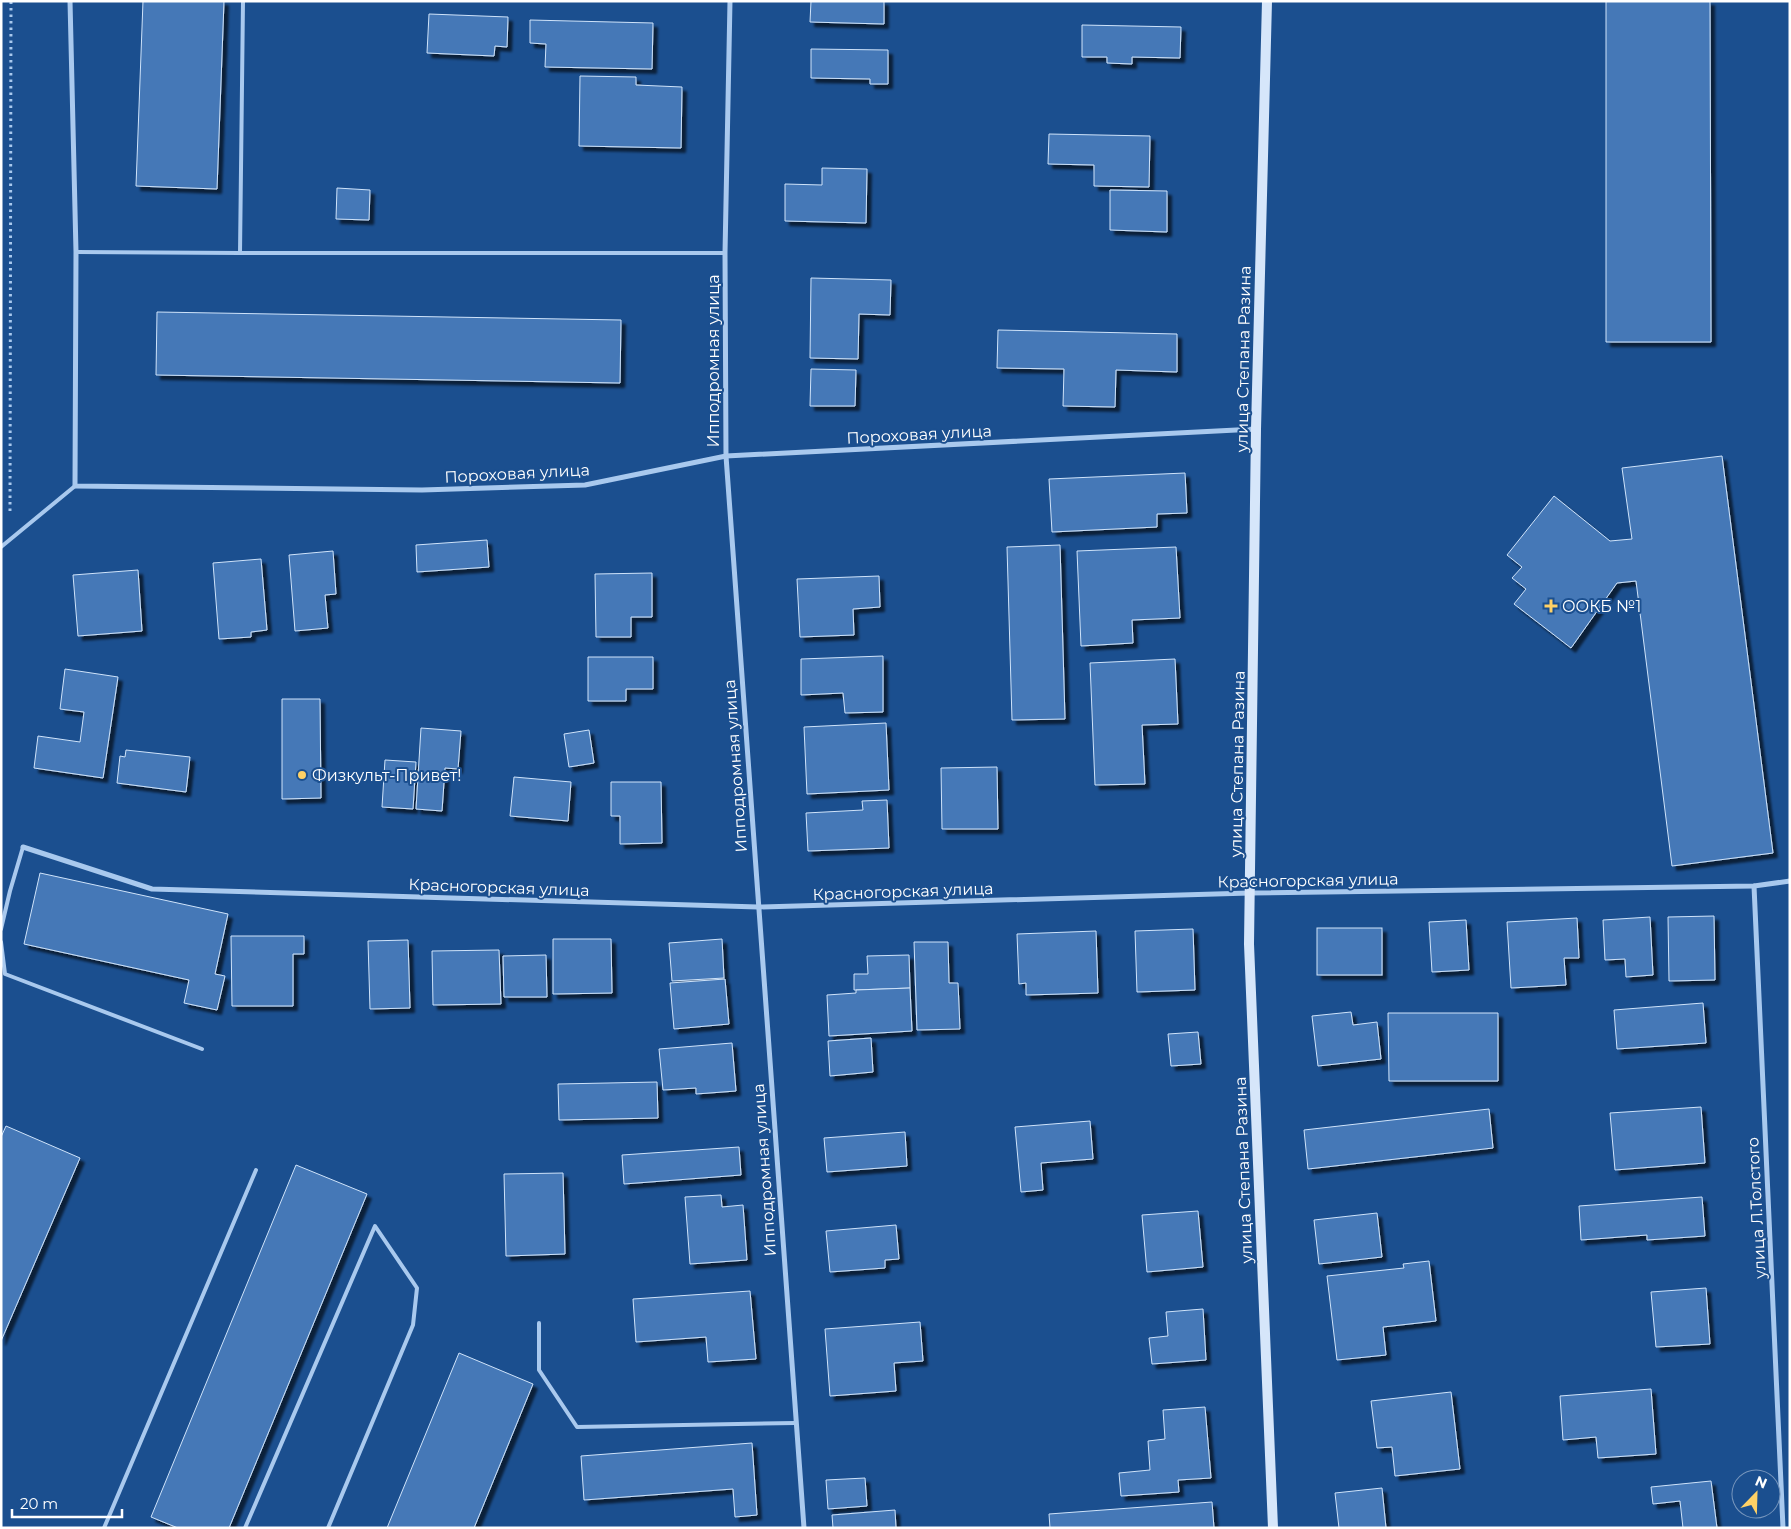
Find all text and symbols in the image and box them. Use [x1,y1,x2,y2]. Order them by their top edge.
street label: улица Степана Разина [1232,265,1255,454]
street label: Ипподромная улица [704,274,723,448]
street label: Пороховая улица [846,421,992,448]
street label: Пороховая улица [444,460,590,487]
place label: ООКБ №1 [1562,597,1641,616]
marker: ООКБ №1 [1544,599,1558,613]
street label: улица Степана Разина [1226,670,1249,859]
street label: Ипподромная улица [720,679,751,853]
place label: Физкульт-Привет! [312,766,462,785]
marker: Физкульт-Привет! [296,769,308,781]
street label: Красногорская улица [1217,869,1399,892]
street label: Красногорская улица [408,875,590,900]
street label: Красногорская улица [812,879,994,904]
street label: улица Степана Разина [1231,1076,1256,1265]
street label: Ипподромная улица [749,1083,780,1257]
street label: улица Л.Толстого [1743,1137,1770,1280]
north arrow [1731,1469,1781,1519]
text: N [1752,1472,1770,1493]
scale bar [12,1486,122,1518]
text: 20 m [20,1494,58,1513]

